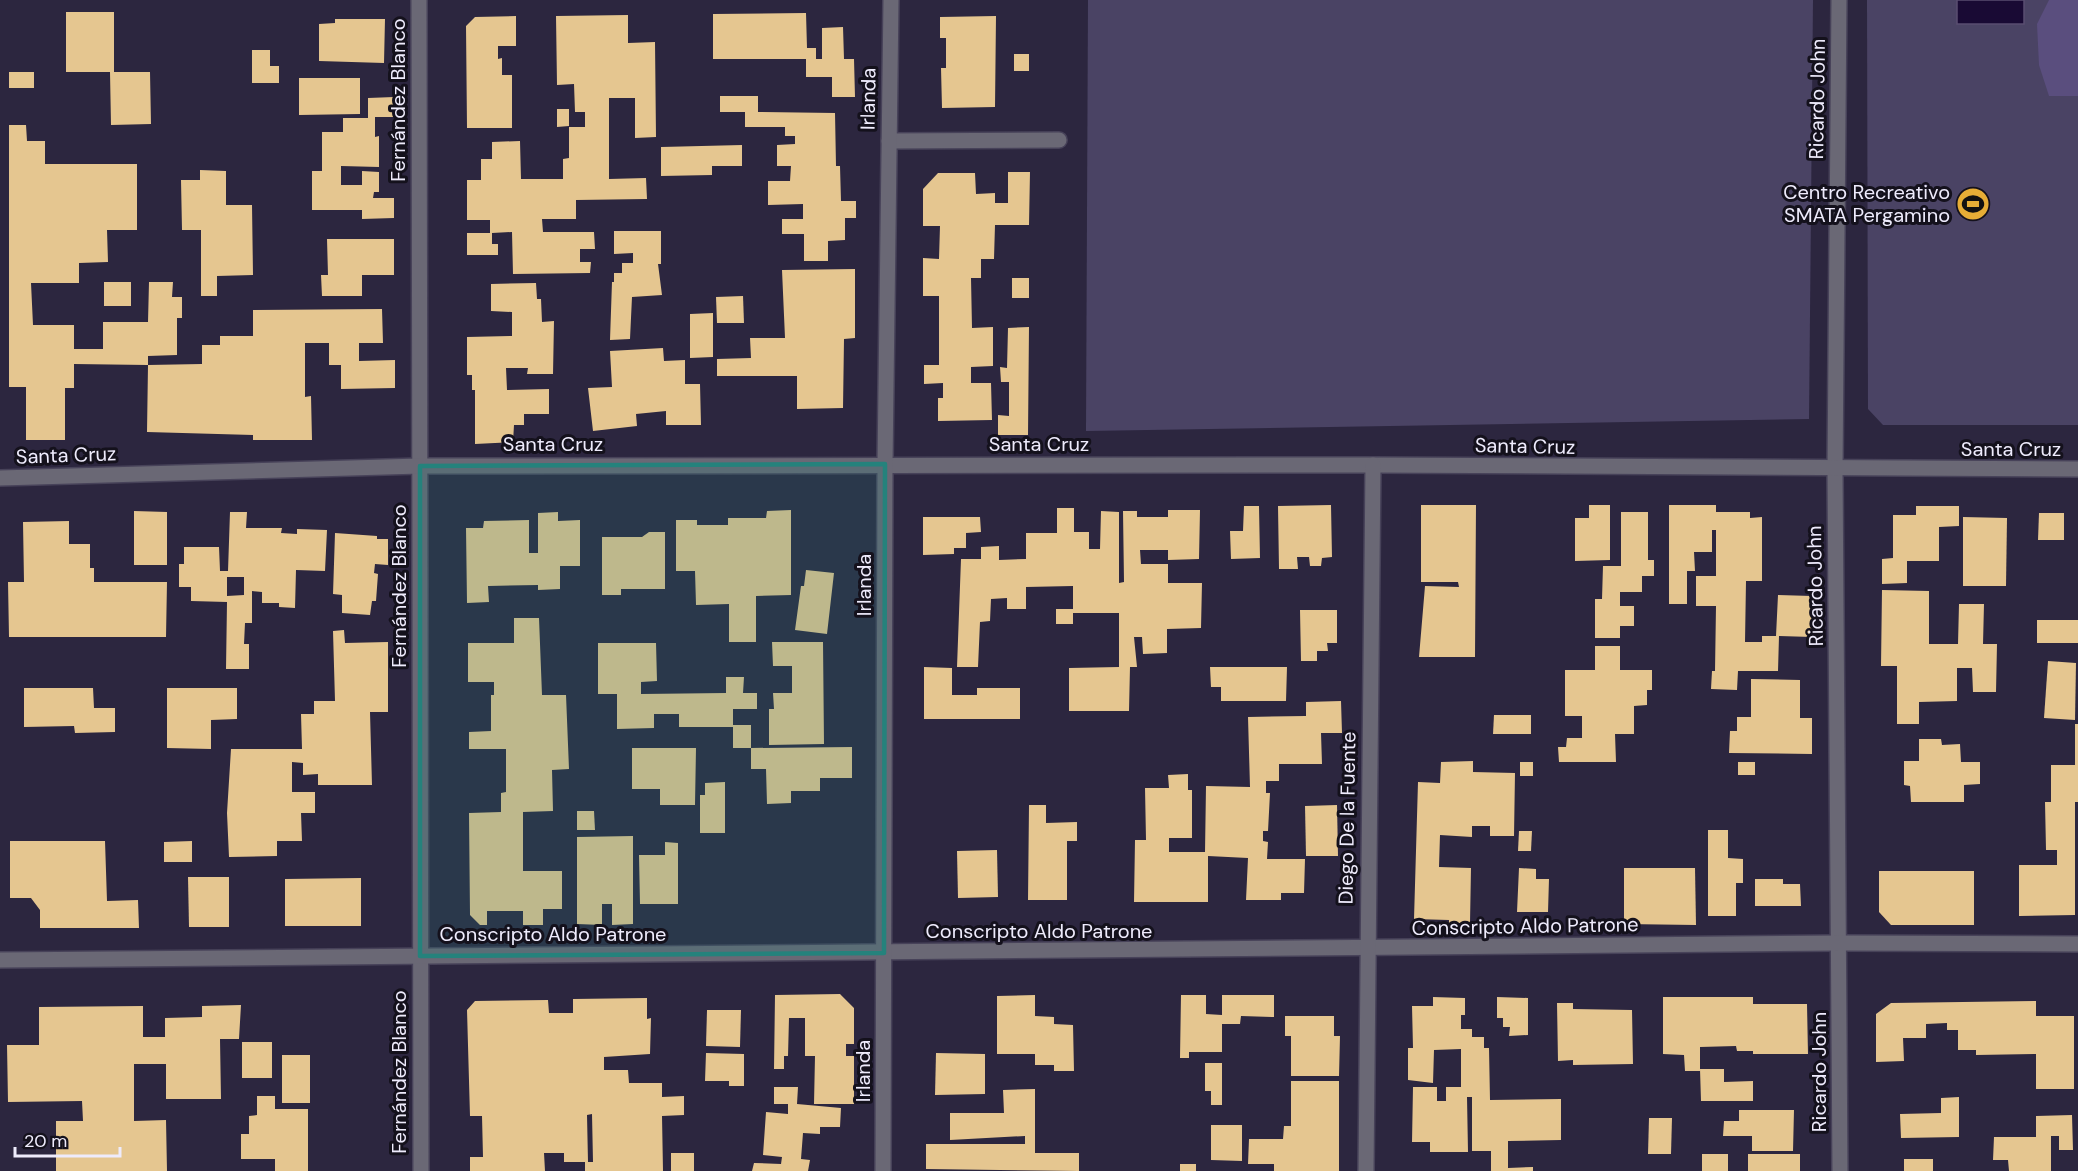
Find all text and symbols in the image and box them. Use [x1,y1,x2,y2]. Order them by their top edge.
street label: Fernández Blanco [385,18,411,182]
street label: Ricardo John [1803,38,1831,160]
street label: Irlanda [854,68,882,130]
place label: Centro Recreativo SMATA Pergamino [1783,179,1950,228]
sports icon: Centro Recreativo SMATA Pergamino [1955,186,1991,222]
street label: Santa Cruz [503,431,603,457]
street label: Santa Cruz [989,431,1089,457]
street label: Santa Cruz [1475,432,1575,460]
street label: Santa Cruz [1961,436,2061,462]
street label: Santa Cruz [15,440,117,470]
street label: Fernández Blanco [386,504,412,668]
street label: Ricardo John [1801,525,1829,647]
street label: Irlanda [851,554,877,616]
street label: Diego De la Fuente [1332,731,1362,905]
street label: Conscripto Aldo Patrone [1411,911,1639,941]
street label: Conscripto Aldo Patrone [926,918,1152,944]
street label: Conscripto Aldo Patrone [440,921,666,947]
street label: Fernández Blanco [386,990,412,1154]
street label: Ricardo John [1806,1012,1832,1132]
street label: Irlanda [850,1040,876,1102]
scale bar [15,1120,120,1158]
text: 20 m [24,1129,67,1153]

